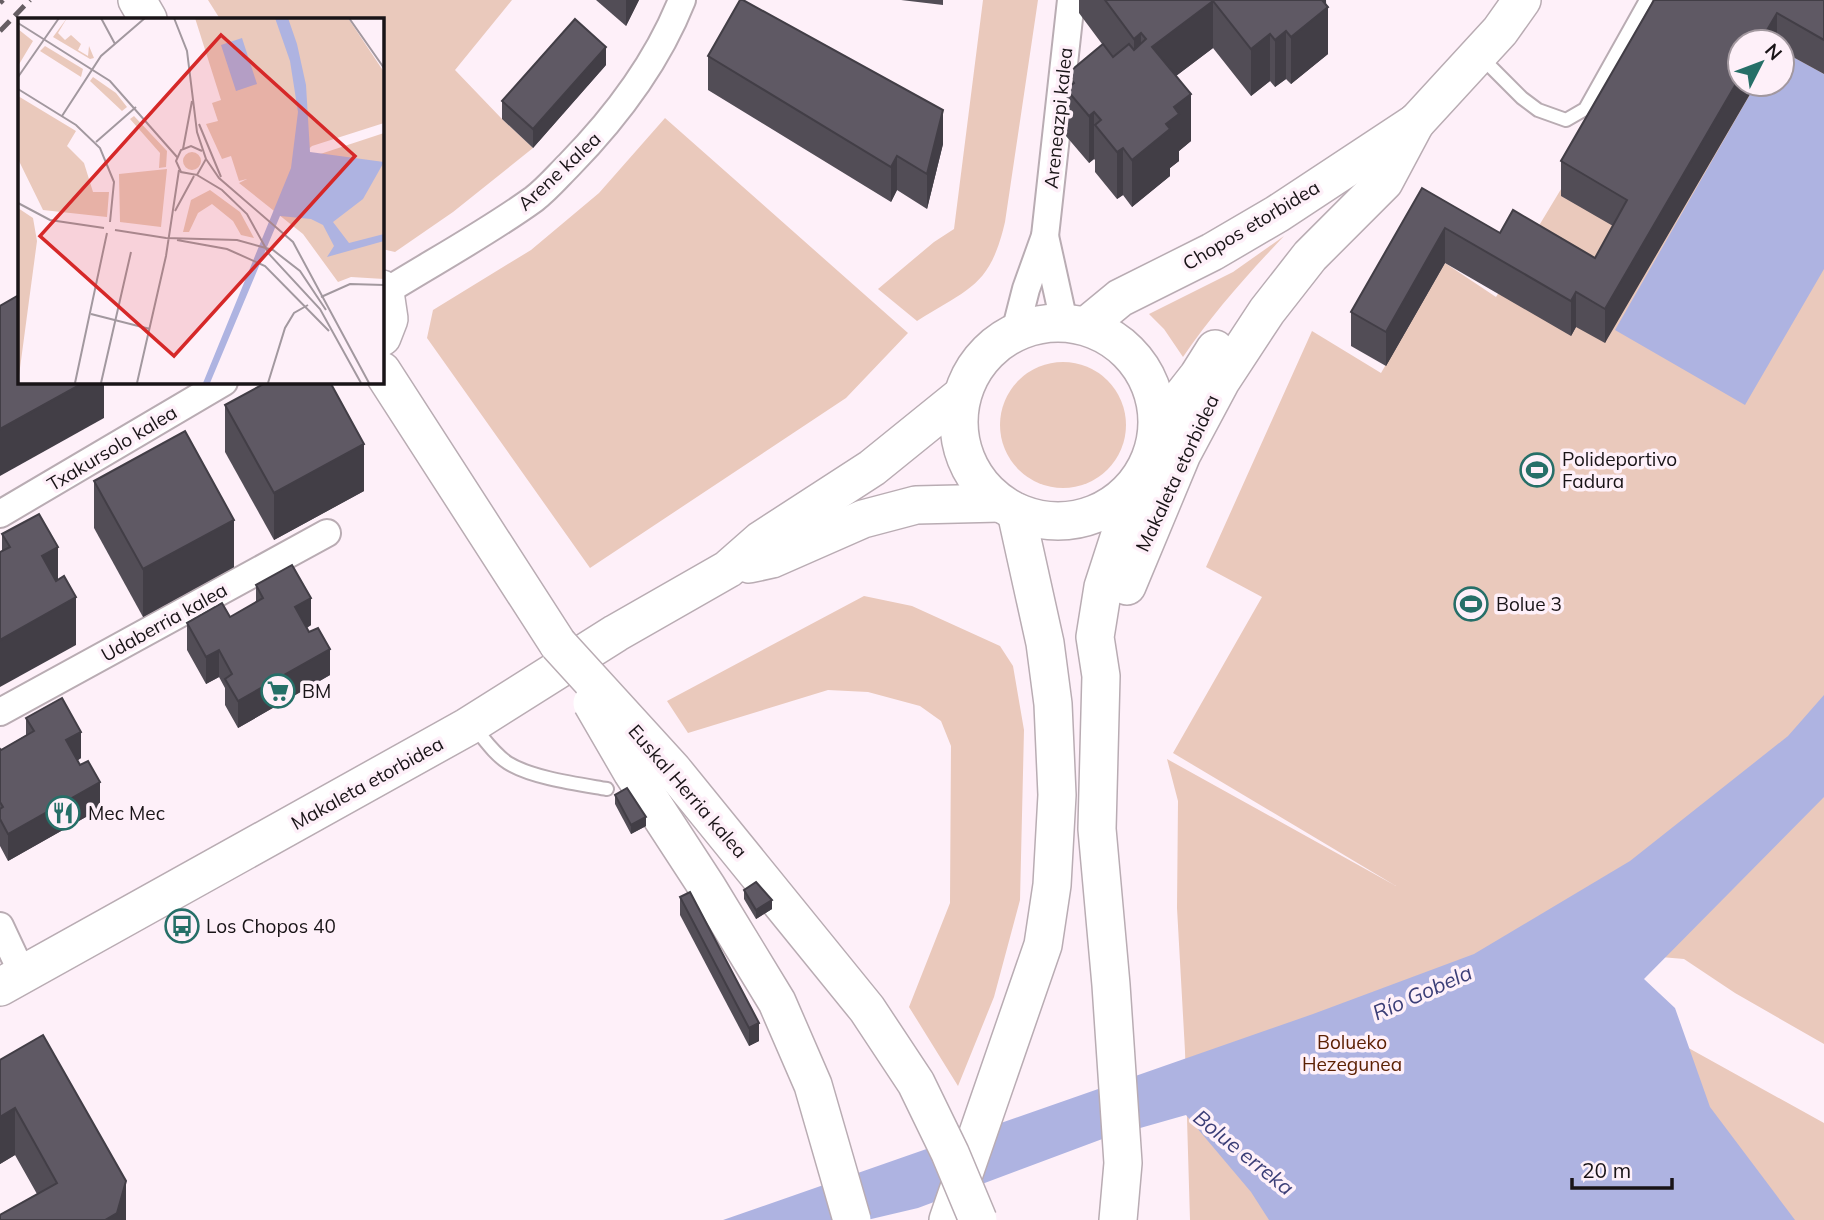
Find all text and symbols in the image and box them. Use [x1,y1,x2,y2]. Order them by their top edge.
inset map [18,18,383,383]
north arrow [1726,28,1796,98]
text: N [1760,38,1787,65]
street label: Areneazpi kalea [1039,46,1077,190]
street label: Arene kalea [512,126,606,216]
street label: Chopos etorbidea [1178,175,1324,275]
street label: Makaleta etorbidea [1130,391,1224,555]
street label: Txakursolo kalea [43,400,181,496]
place label: Polideportivo Fadura [1562,447,1677,493]
sports icon: Polideportivo Fadura [1518,451,1556,489]
street label: Udaberria kalea [97,577,231,667]
sports icon: Bolue 3 [1452,585,1490,623]
place label: Bolue 3 [1496,592,1562,616]
supermarket icon: BM [259,672,297,710]
place label: BM [302,679,331,703]
street label: Euskal Herria kalea [623,719,753,863]
street label: Makaleta etorbidea [287,731,447,835]
restaurant icon: Mec Mec [44,794,82,832]
place label: Mec Mec [88,801,165,825]
bus stop icon: Los Chopos 40 [163,907,201,945]
place label: Los Chopos 40 [206,914,336,938]
water label: Río Gobela [1368,959,1476,1025]
park label: Bolueko Hezegunea [1302,1030,1402,1076]
water label: Bolue erreka [1189,1104,1299,1200]
scale bar [1572,1146,1672,1190]
text: 20 m [1582,1157,1631,1183]

